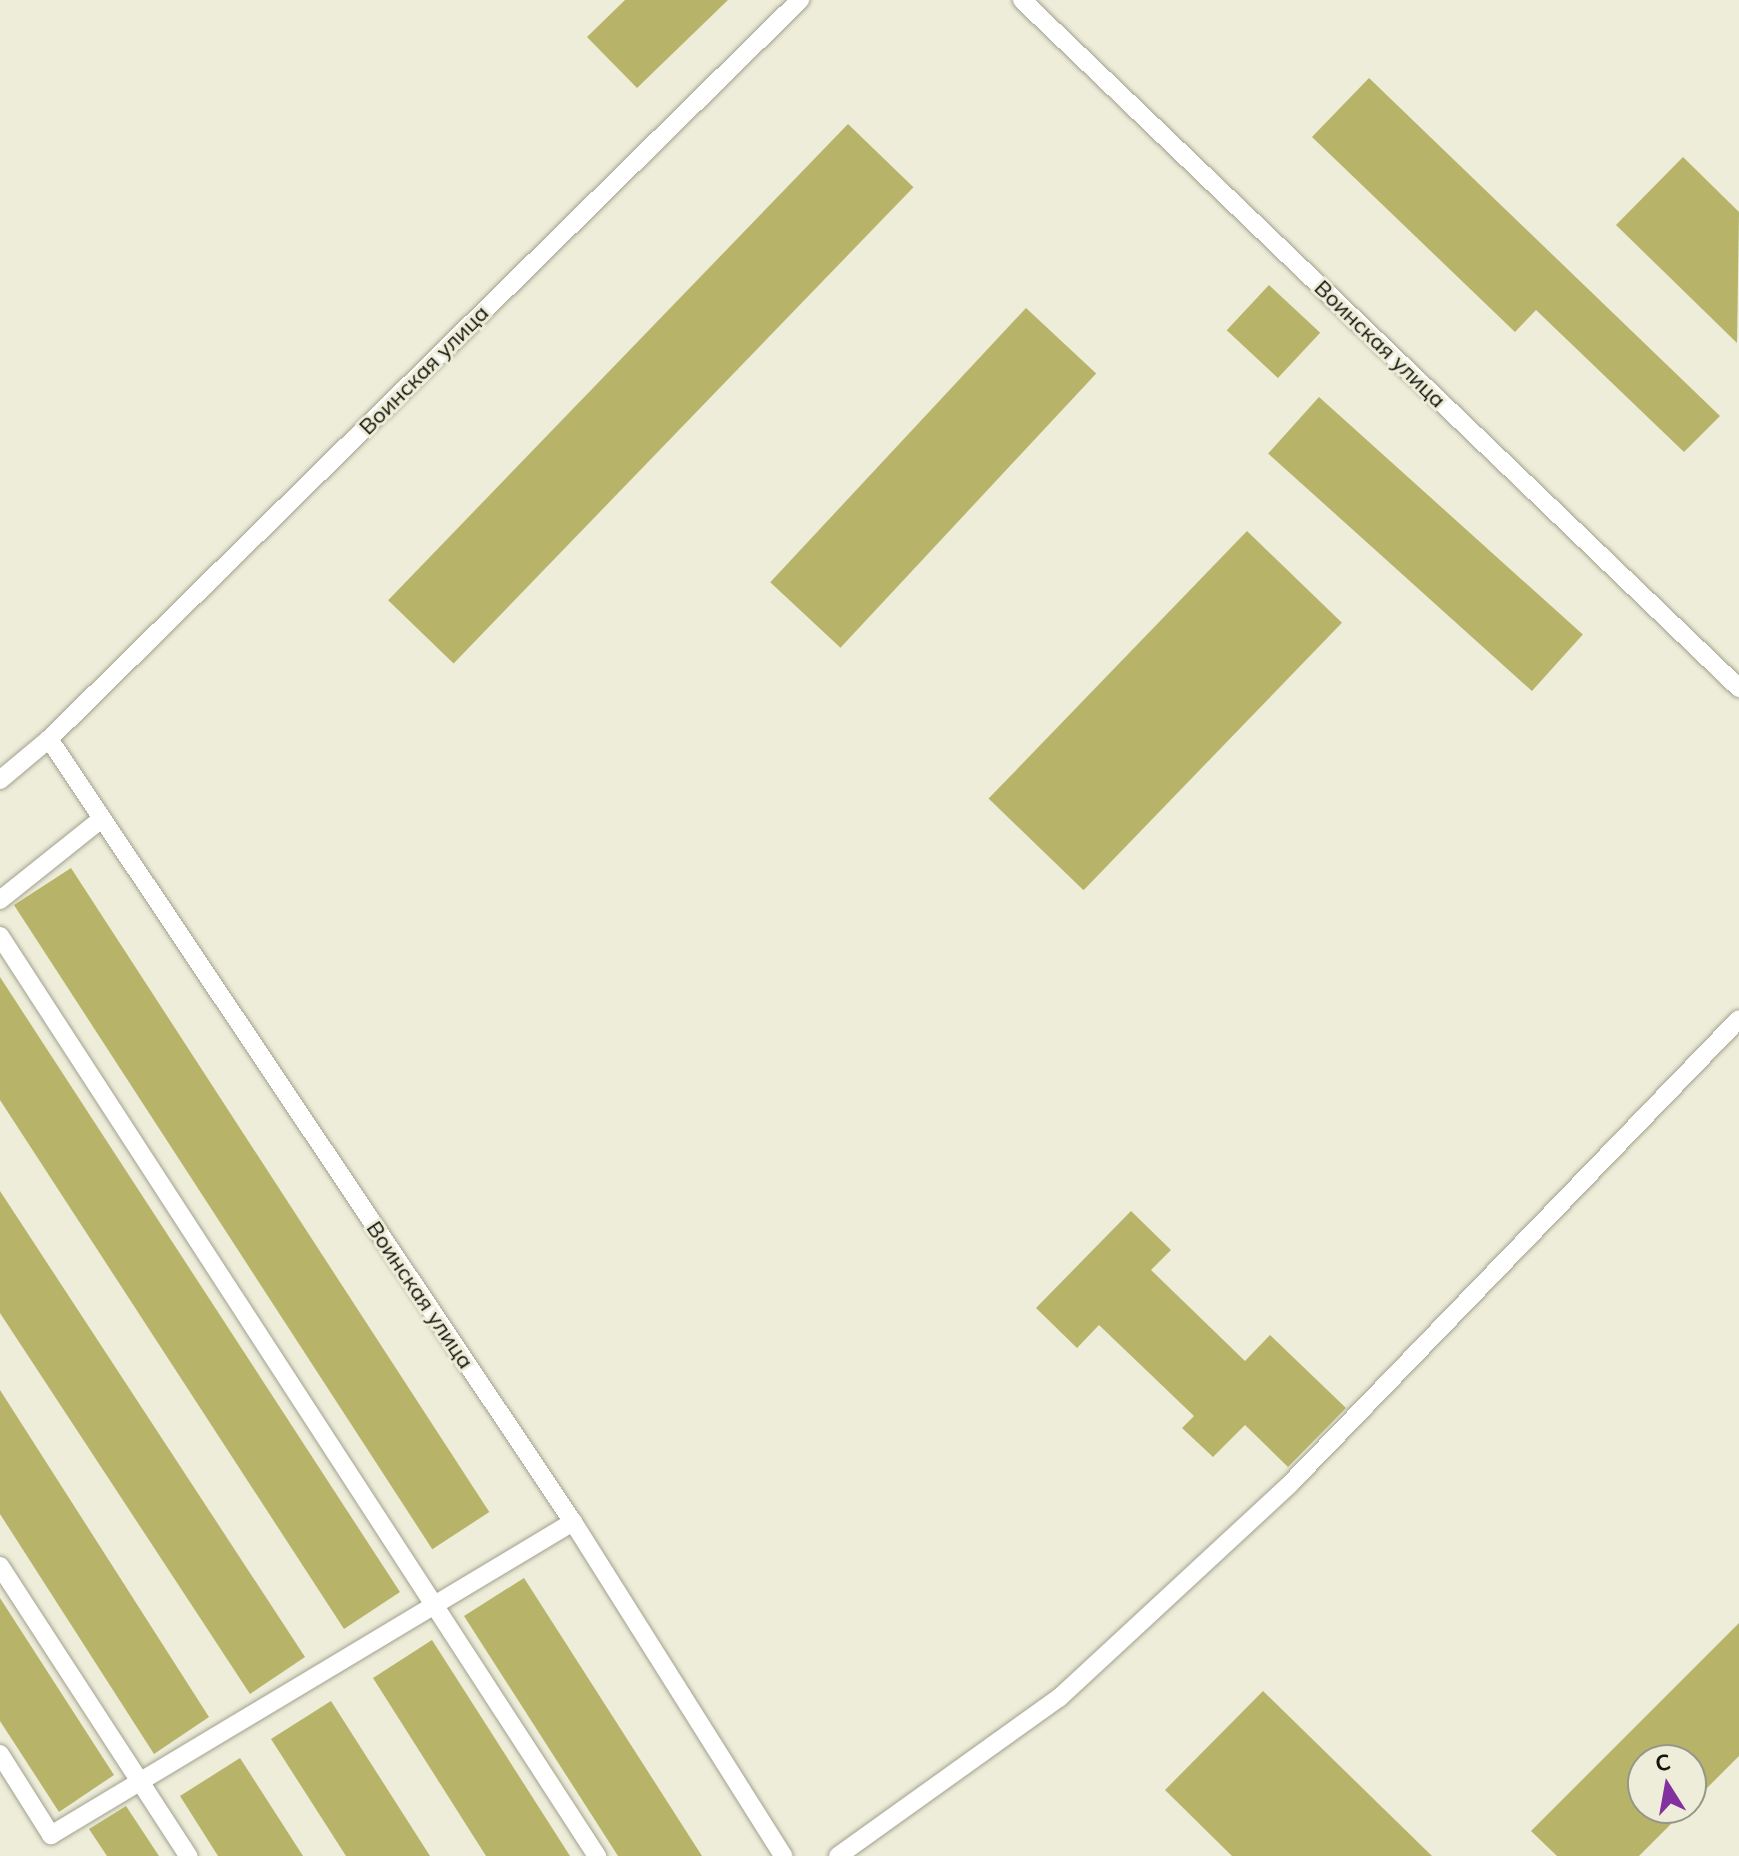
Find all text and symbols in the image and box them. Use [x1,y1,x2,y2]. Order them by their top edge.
street label: Воинская улица [1309,275,1451,413]
street label: Воинская улица [354,300,494,440]
street label: Воинская улица [361,1216,479,1374]
north arrow [1627,1744,1707,1824]
text: С [1653,1747,1673,1778]

